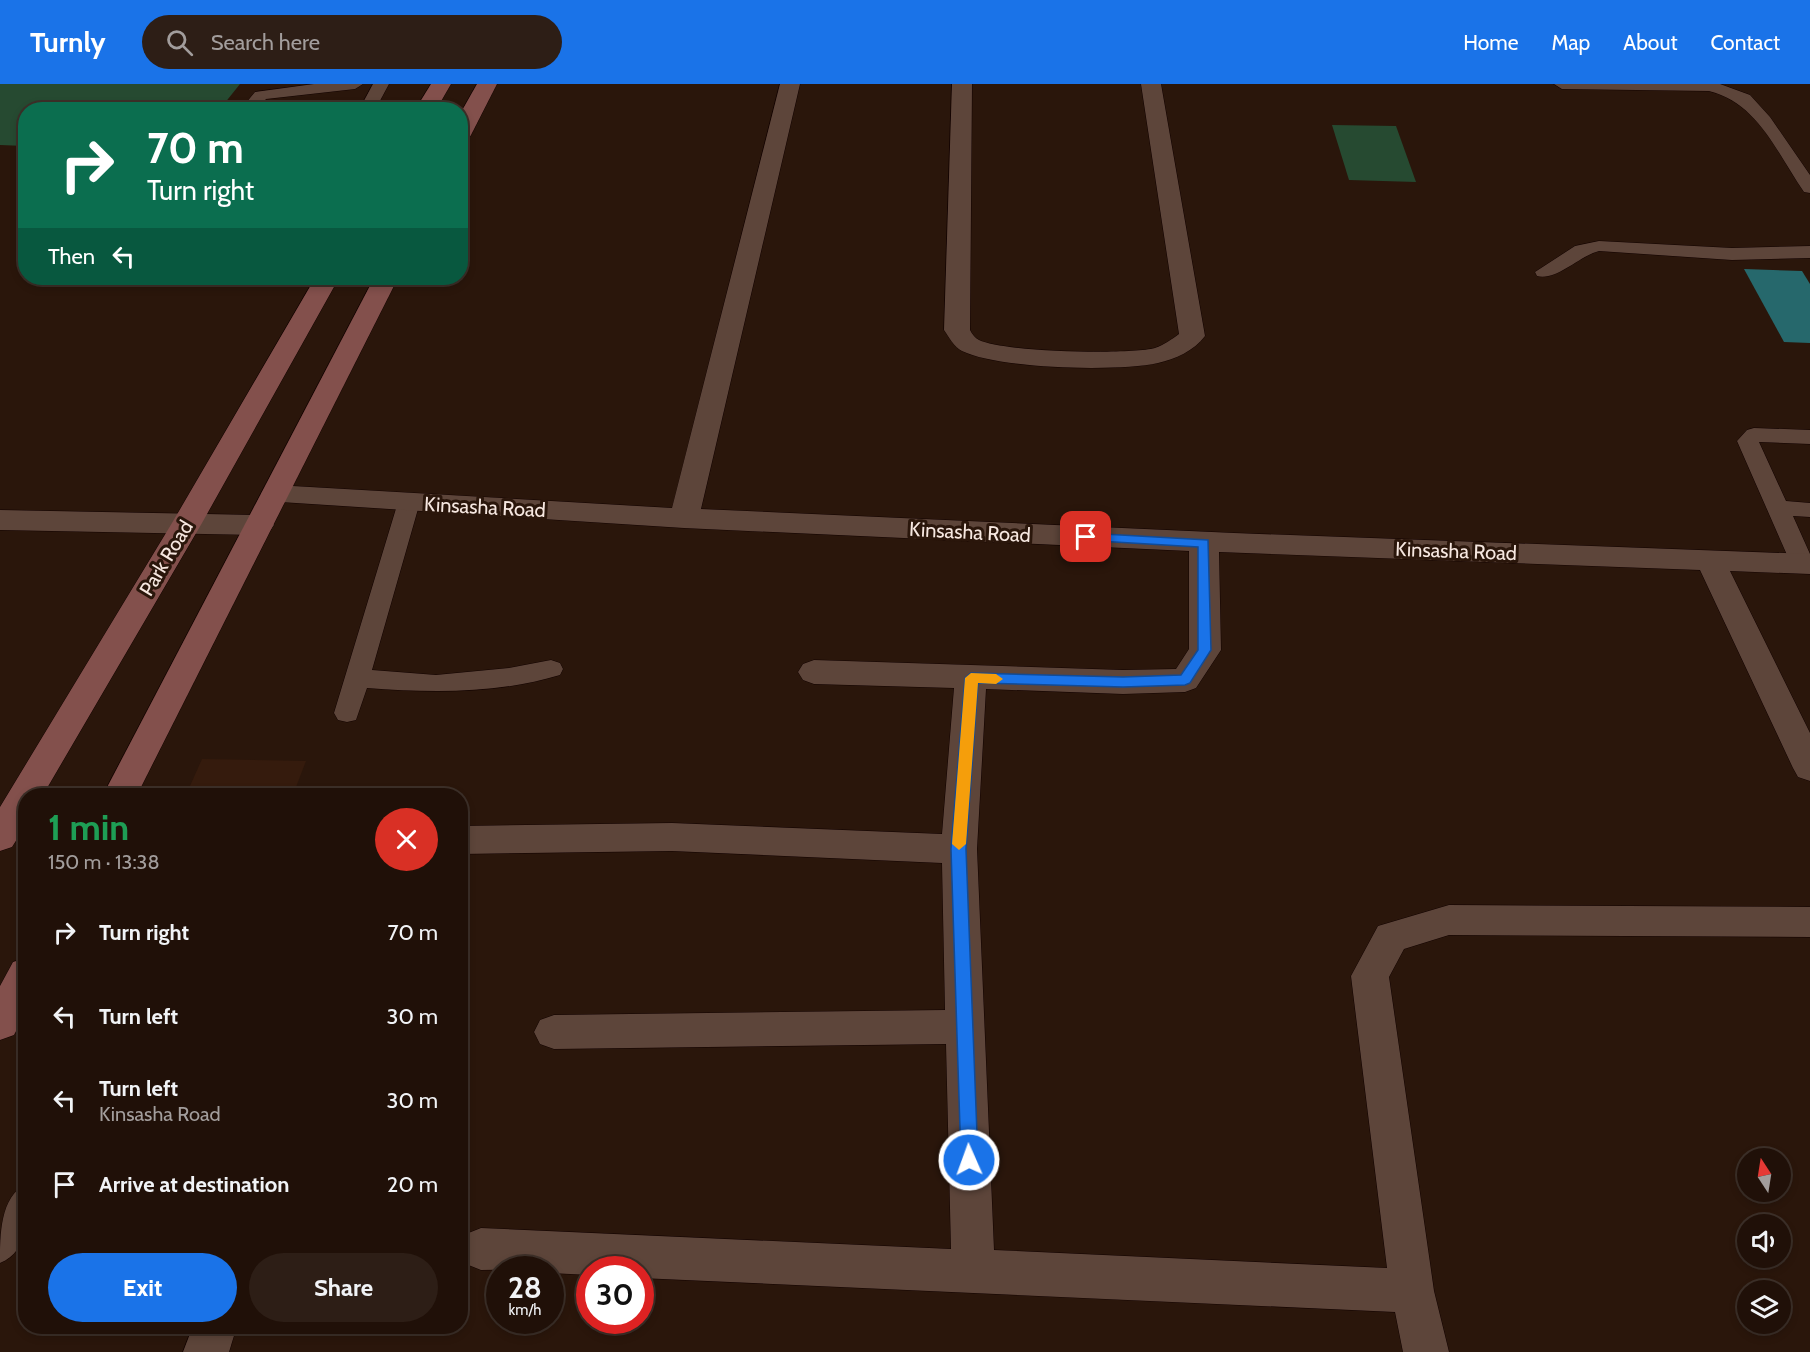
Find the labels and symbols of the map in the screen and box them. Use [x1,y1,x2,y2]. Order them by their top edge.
street label: Kinsasha Road [424,492,546,522]
pin [1060,511,1111,562]
street label: Park Road [134,516,198,600]
street label: Kinsasha Road [909,517,1031,547]
street label: Kinsasha Road [1395,537,1517,565]
position arrow [937,1128,1001,1192]
north arrow [1737,1148,1791,1202]
speed limit sign: 30 [576,1256,654,1334]

